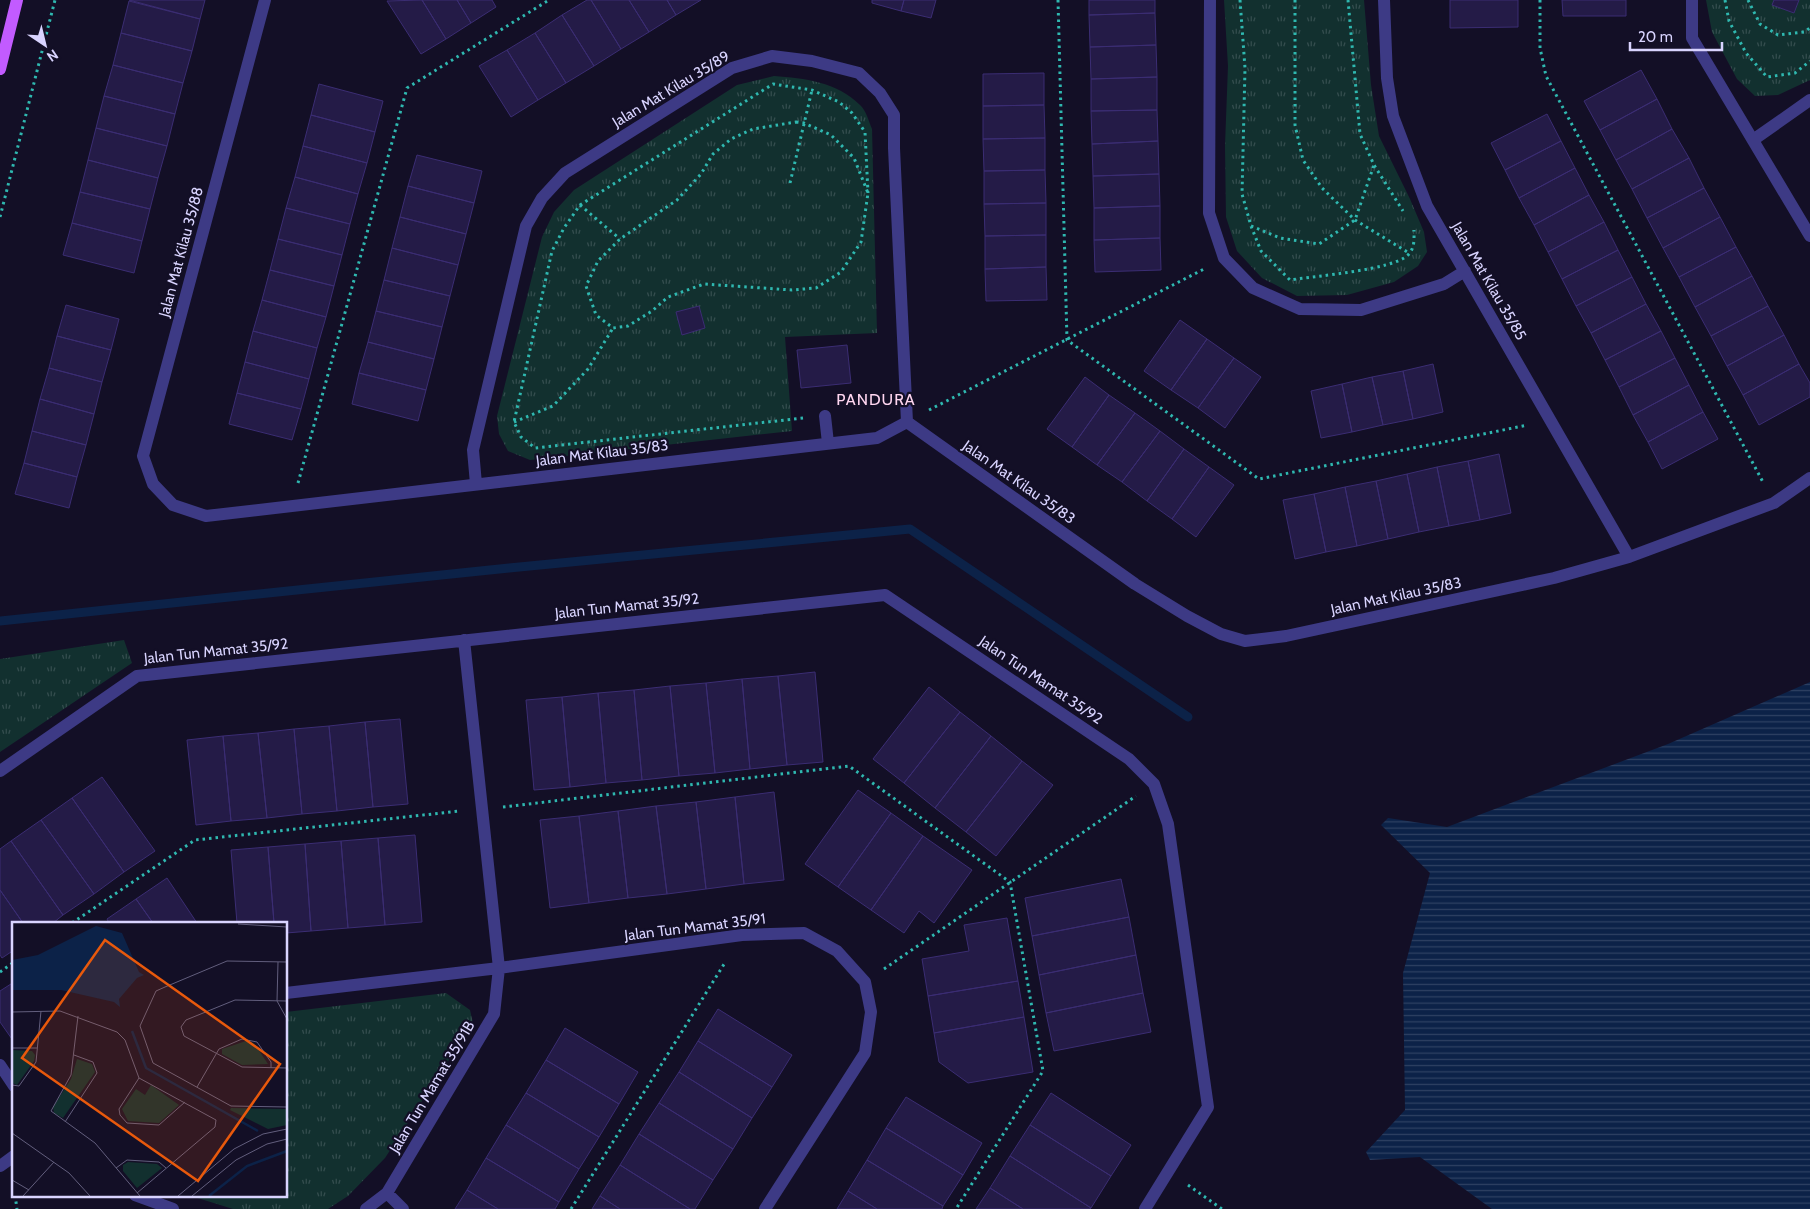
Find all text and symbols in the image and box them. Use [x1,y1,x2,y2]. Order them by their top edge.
north arrow [20,20,70,70]
scale bar [1630,20,1722,52]
text: 20 m [1638,28,1673,46]
text: N [43,45,62,66]
street label: Jalan Mat Kilau 35/89 [608,47,733,132]
street label: Jalan Mat Kilau 35/88 [155,185,207,320]
street label: Jalan Mat Kilau 35/85 [1447,218,1530,343]
district label: PANDURA [836,390,916,409]
street label: Jalan Mat Kilau 35/83 [534,436,669,470]
street label: Jalan Mat Kilau 35/83 [958,436,1079,528]
street label: Jalan Mat Kilau 35/83 [1328,573,1463,619]
street label: Jalan Tun Mamat 35/92 [553,589,700,623]
street label: Jalan Tun Mamat 35/92 [975,631,1106,728]
street label: Jalan Tun Mamat 35/92 [142,634,289,668]
street label: Jalan Tun Mamat 35/91 [622,909,767,945]
inset map [12,922,288,1196]
street label: Jalan Tun Mamat 35/91B [385,1018,479,1157]

